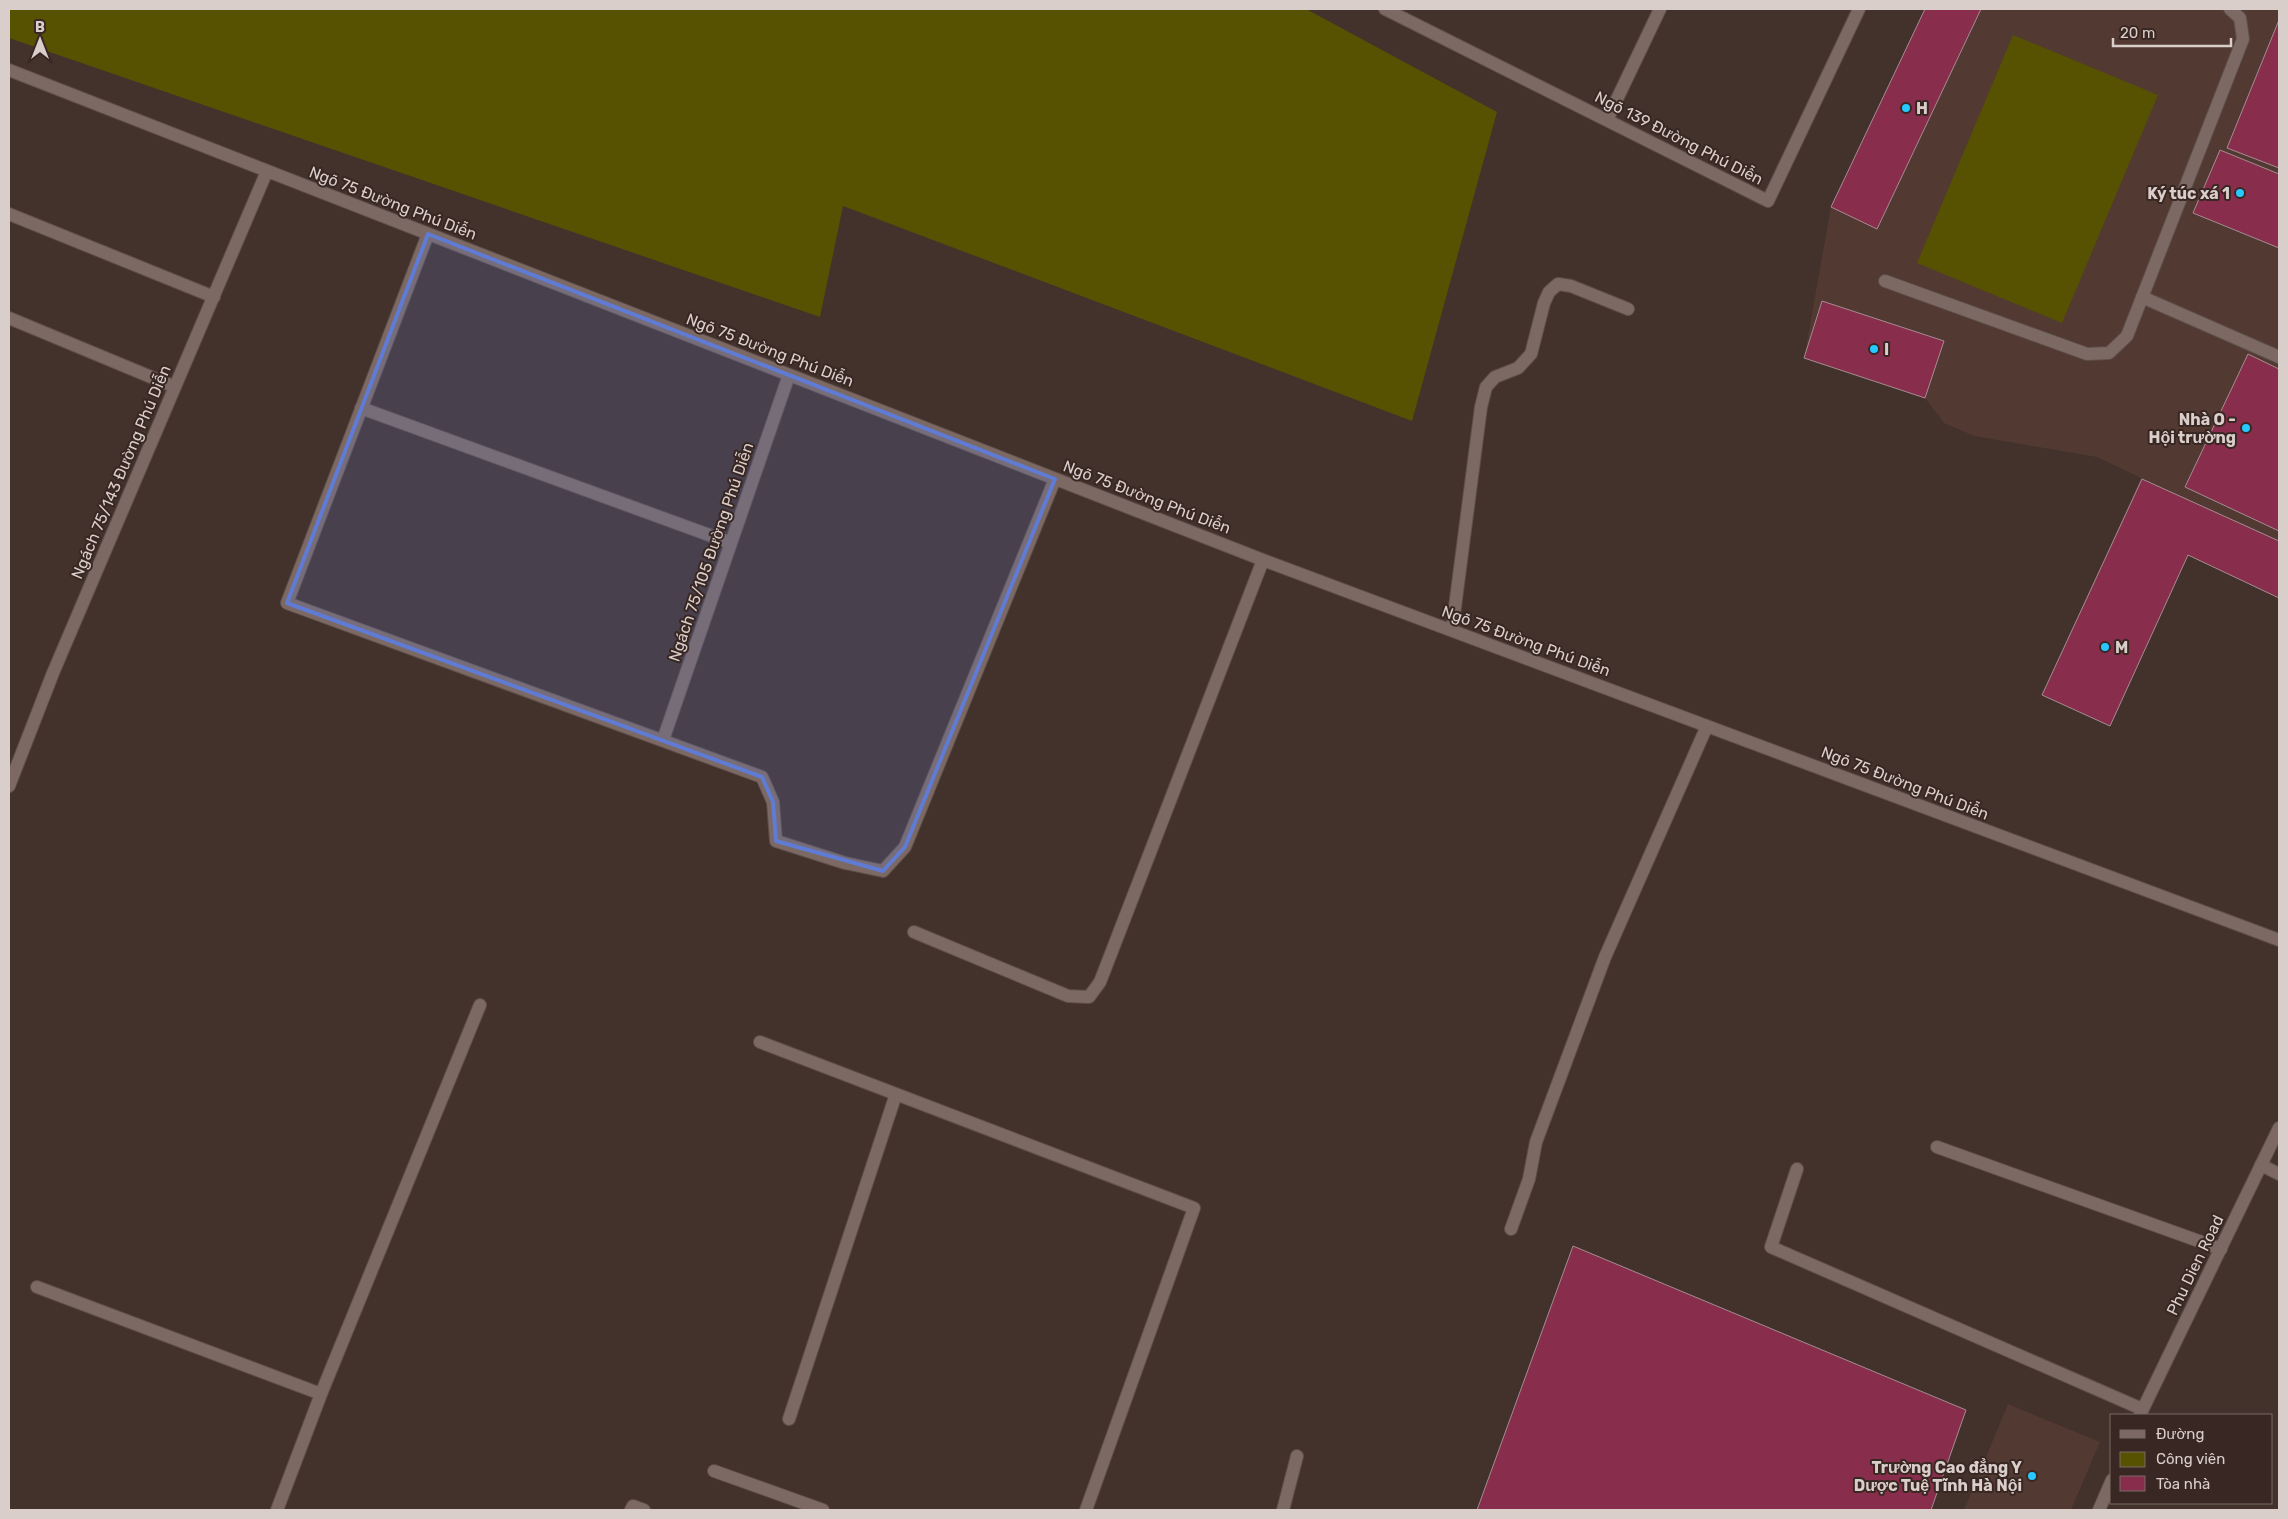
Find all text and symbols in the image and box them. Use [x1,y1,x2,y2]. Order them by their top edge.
north arrow [15,15,65,65]
scale bar [2113,15,2230,47]
text: B [35,19,45,36]
text: 20 m [2120,24,2155,42]
street label: Ngõ 139 Đường Phú Diễn [1592,86,1767,189]
place label: H [1916,99,1928,118]
marker: H [1900,102,1912,114]
street label: Ngõ 75 Đường Phú Diễn [306,161,480,244]
place label: Ký túc xá 1 [2147,184,2230,203]
marker: Ký túc xá 1 [2234,187,2246,199]
street label: Ngõ 75 Đường Phú Diễn [683,308,857,391]
place label: I [1884,340,1889,359]
marker: I [1868,343,1880,355]
street label: Ngách 75/143 Đường Phú Diễn [66,362,175,582]
place label: Nhà O - Hội trường [2149,410,2236,447]
marker: Nhà O - Hội trường [2240,422,2252,434]
street label: Ngách 75/105 Đường Phú Diễn [663,440,757,664]
street label: Ngõ 75 Đường Phú Diễn [1060,455,1234,538]
street label: Ngõ 75 Đường Phú Diễn [1439,600,1613,680]
place label: M [2115,638,2128,657]
marker: M [2099,641,2111,653]
street label: Ngõ 75 Đường Phú Diễn [1818,741,1992,824]
street label: Phu Dien Road [2163,1212,2227,1318]
legend [2110,1414,2273,1504]
text: Đường [2156,1425,2204,1443]
text: Công viên [2156,1450,2225,1468]
place label: Trường Cao đẳng Y Dược Tuệ Tĩnh Hà Nội [1854,1458,2022,1495]
marker: Trường Cao đẳng Y Dược Tuệ Tĩnh Hà Nội [2026,1470,2038,1482]
text: Tòa nhà [2156,1475,2210,1493]

